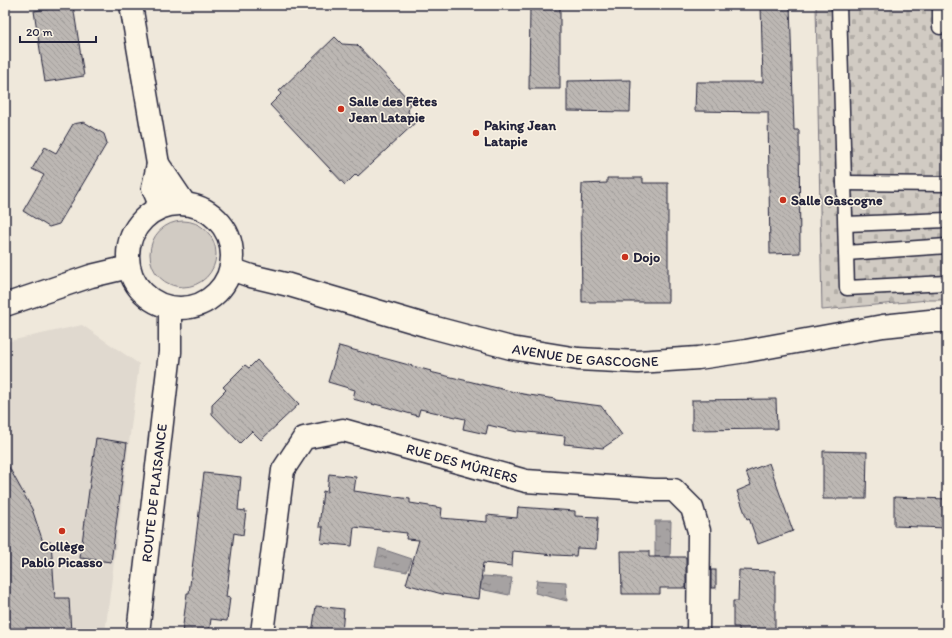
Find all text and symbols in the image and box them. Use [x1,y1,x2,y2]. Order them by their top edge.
scale bar [20,18,96,44]
text: 20 m [26,25,53,39]
place label: Salle des Fêtes Jean Latapie [348,93,437,126]
marker: Salle des Fêtes Jean Latapie [336,104,346,114]
place label: Paking Jean Latapie [484,117,556,150]
marker: Paking Jean Latapie [471,128,481,138]
place label: Salle Gascogne [791,192,883,209]
marker: Salle Gascogne [778,195,788,205]
place label: Dojo [633,249,660,266]
marker: Dojo [620,252,630,262]
street label: AVENUE DE GASCOGNE [511,340,659,371]
street label: ROUTE DE PLAISANCE [138,423,170,563]
street label: RUE DES MÛRIERS [404,440,520,487]
marker: Collège Pablo Picasso [57,526,67,536]
place label: Collège Pablo Picasso [21,538,103,571]

